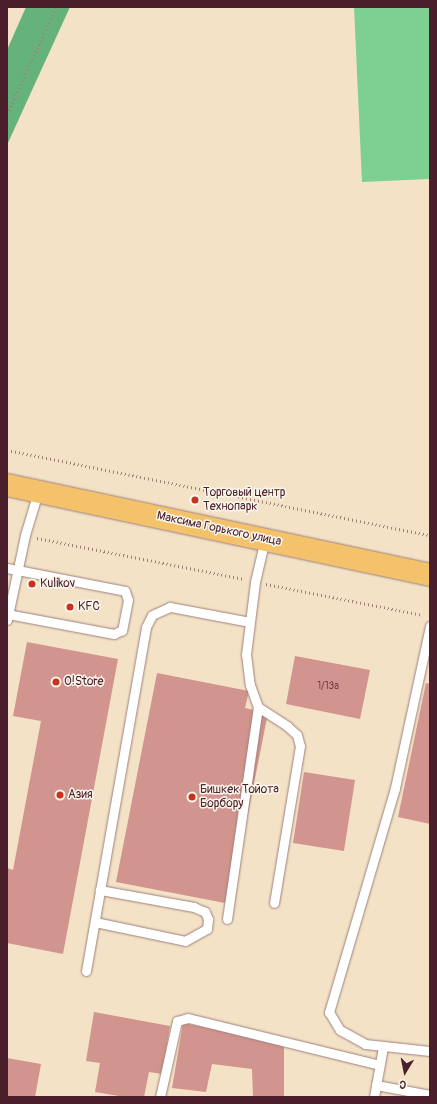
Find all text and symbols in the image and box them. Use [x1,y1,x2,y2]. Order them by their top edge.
place label: Торговый центр Технопарк [203,486,285,514]
marker: Торговый центр Технопарк [190,495,200,505]
street label: Максима Горького улица [155,509,283,549]
place label: Kulikov [40,577,75,591]
marker: Kulikov [27,579,37,589]
place label: KFC [78,600,100,614]
marker: KFC [65,602,75,612]
place label: O!Store [64,675,103,689]
marker: O!Store [51,677,61,687]
house number: 1/13a [317,681,339,693]
place label: Бишкек Тойота Борбору [200,783,279,811]
place label: Азия [68,788,93,802]
marker: Азия [55,790,65,800]
marker: Бишкек Тойота Борбору [187,792,197,802]
north arrow [385,1052,425,1092]
text: С [398,1077,407,1091]

